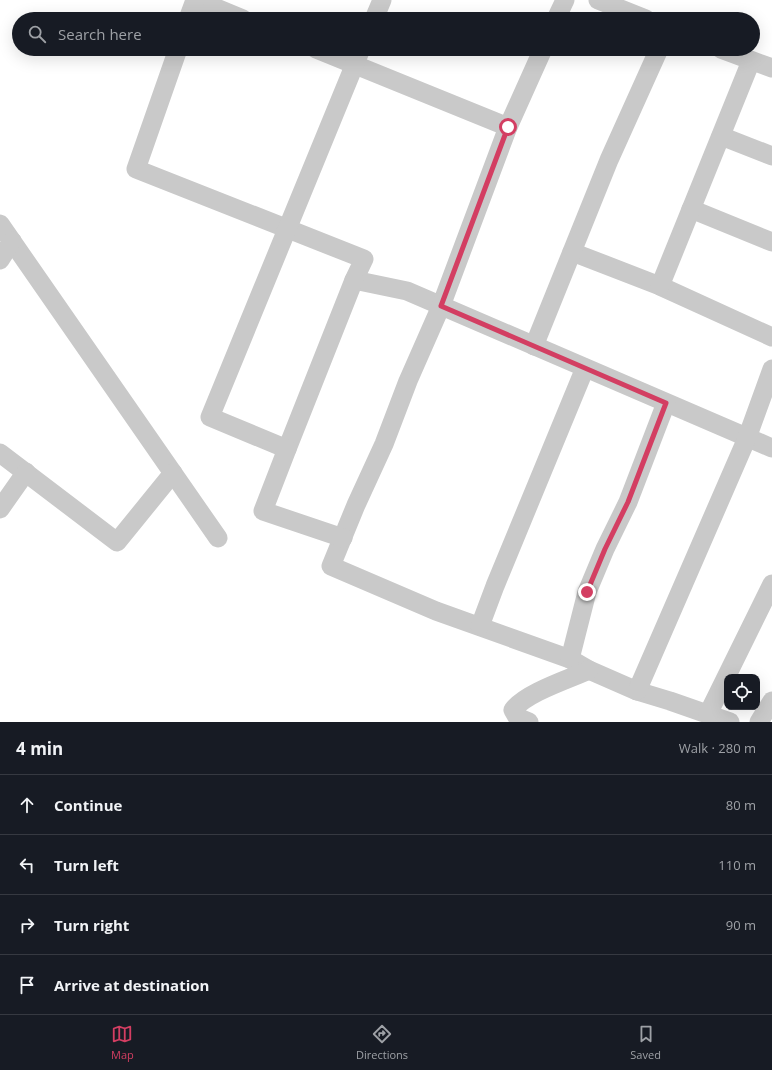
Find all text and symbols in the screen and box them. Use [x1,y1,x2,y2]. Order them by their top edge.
search box [12,12,760,56]
icon: search [26,23,48,45]
text: Search here [58,24,142,44]
route start [499,118,517,136]
route end [578,583,596,601]
map controls [724,674,760,710]
button: locate [724,674,760,710]
text: 4 min [16,737,63,760]
text: Walk · 280 m [679,739,756,757]
icon: ahead [16,794,38,816]
text: Continue [54,795,122,815]
text: 80 m [726,796,756,814]
icon: left [16,854,38,876]
text: Turn left [54,855,119,875]
text: 110 m [718,856,756,874]
icon: right [16,914,38,936]
text: Turn right [54,915,129,935]
text: 90 m [726,916,756,934]
icon: arrive [16,974,38,996]
text: Arrive at destination [54,975,209,995]
tab: Map [111,1023,134,1062]
tab: Directions [356,1023,408,1062]
tab: Saved [630,1023,661,1062]

